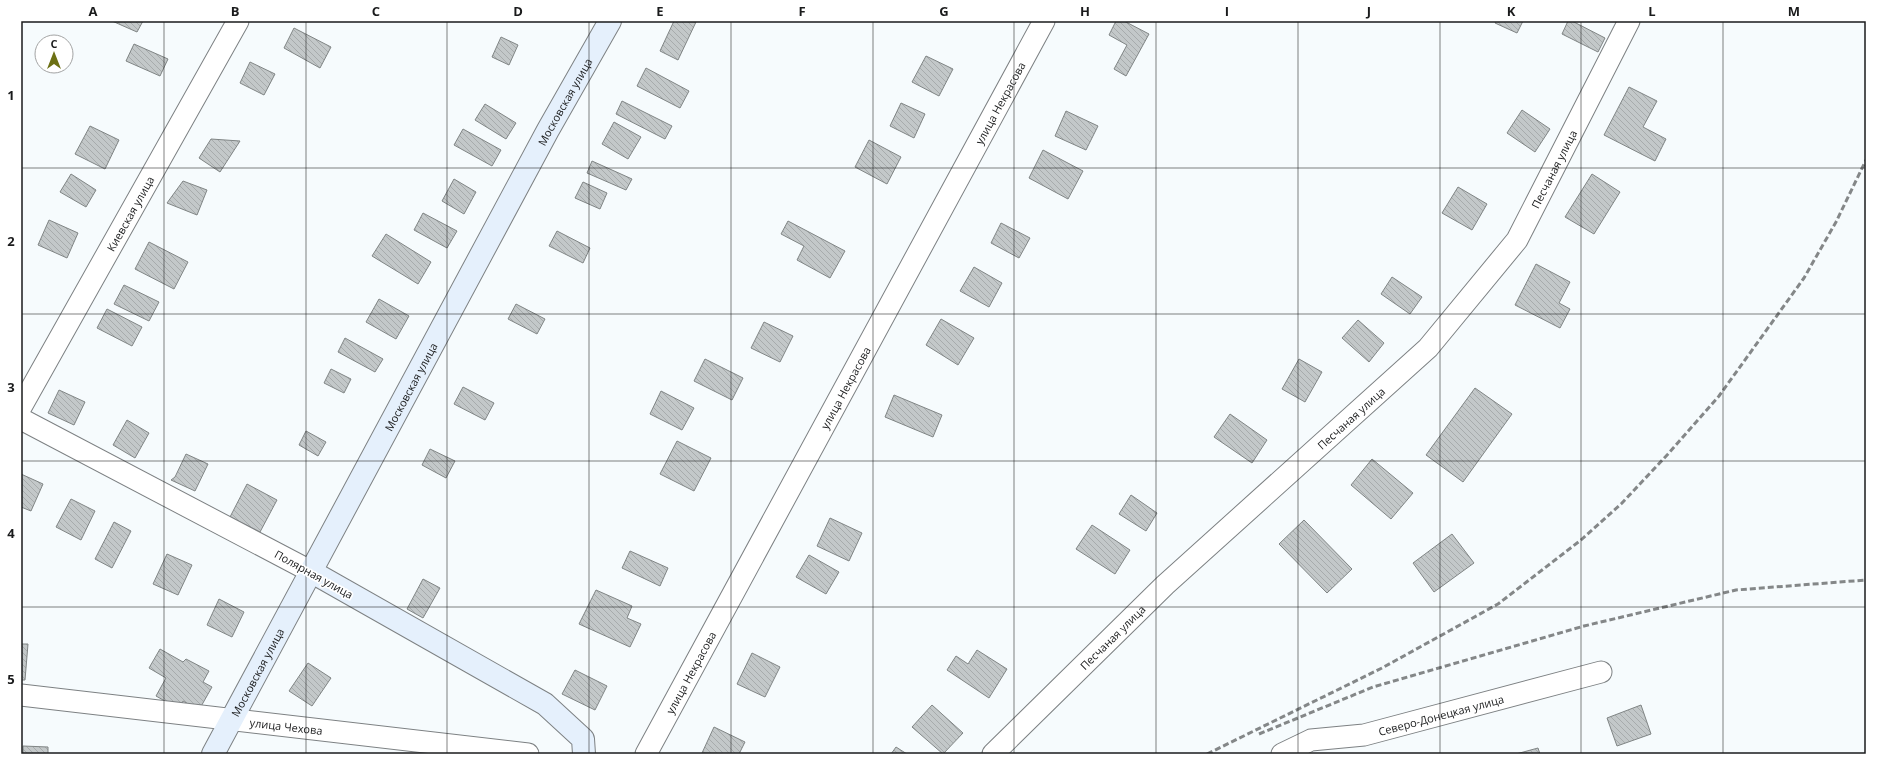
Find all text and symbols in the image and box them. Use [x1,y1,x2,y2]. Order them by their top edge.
text: A [89,2,98,20]
text: B [231,2,240,20]
text: C [372,2,380,20]
text: D [513,2,523,20]
text: E [656,2,664,20]
text: F [798,2,806,20]
text: G [939,2,949,20]
text: H [1080,2,1090,20]
text: I [1225,2,1229,20]
text: J [1366,2,1371,20]
text: K [1507,2,1516,20]
text: L [1648,2,1656,20]
text: M [1788,2,1800,20]
north arrow [34,34,74,74]
text: С [50,36,58,51]
street label: Московская улица [534,55,595,148]
street label: улица Некрасова [971,59,1028,147]
text: 1 [7,86,15,104]
street label: Песчаная улица [1527,127,1580,211]
street label: Киевская улица [103,173,157,254]
text: 2 [7,232,15,250]
street label: Московская улица [380,340,440,433]
street label: улица Некрасова [816,344,873,431]
text: 3 [7,378,15,396]
street label: Песчаная улица [1314,383,1388,452]
text: 4 [7,524,15,542]
street label: Полярная улица [272,546,356,602]
street label: Песчаная улица [1076,601,1148,673]
street label: Московская улица [227,625,287,719]
street label: улица Некрасова [662,628,719,716]
text: 5 [7,670,15,688]
street label: Северо-Донецкая улица [1376,691,1505,738]
street label: улица Чехова [249,714,324,738]

